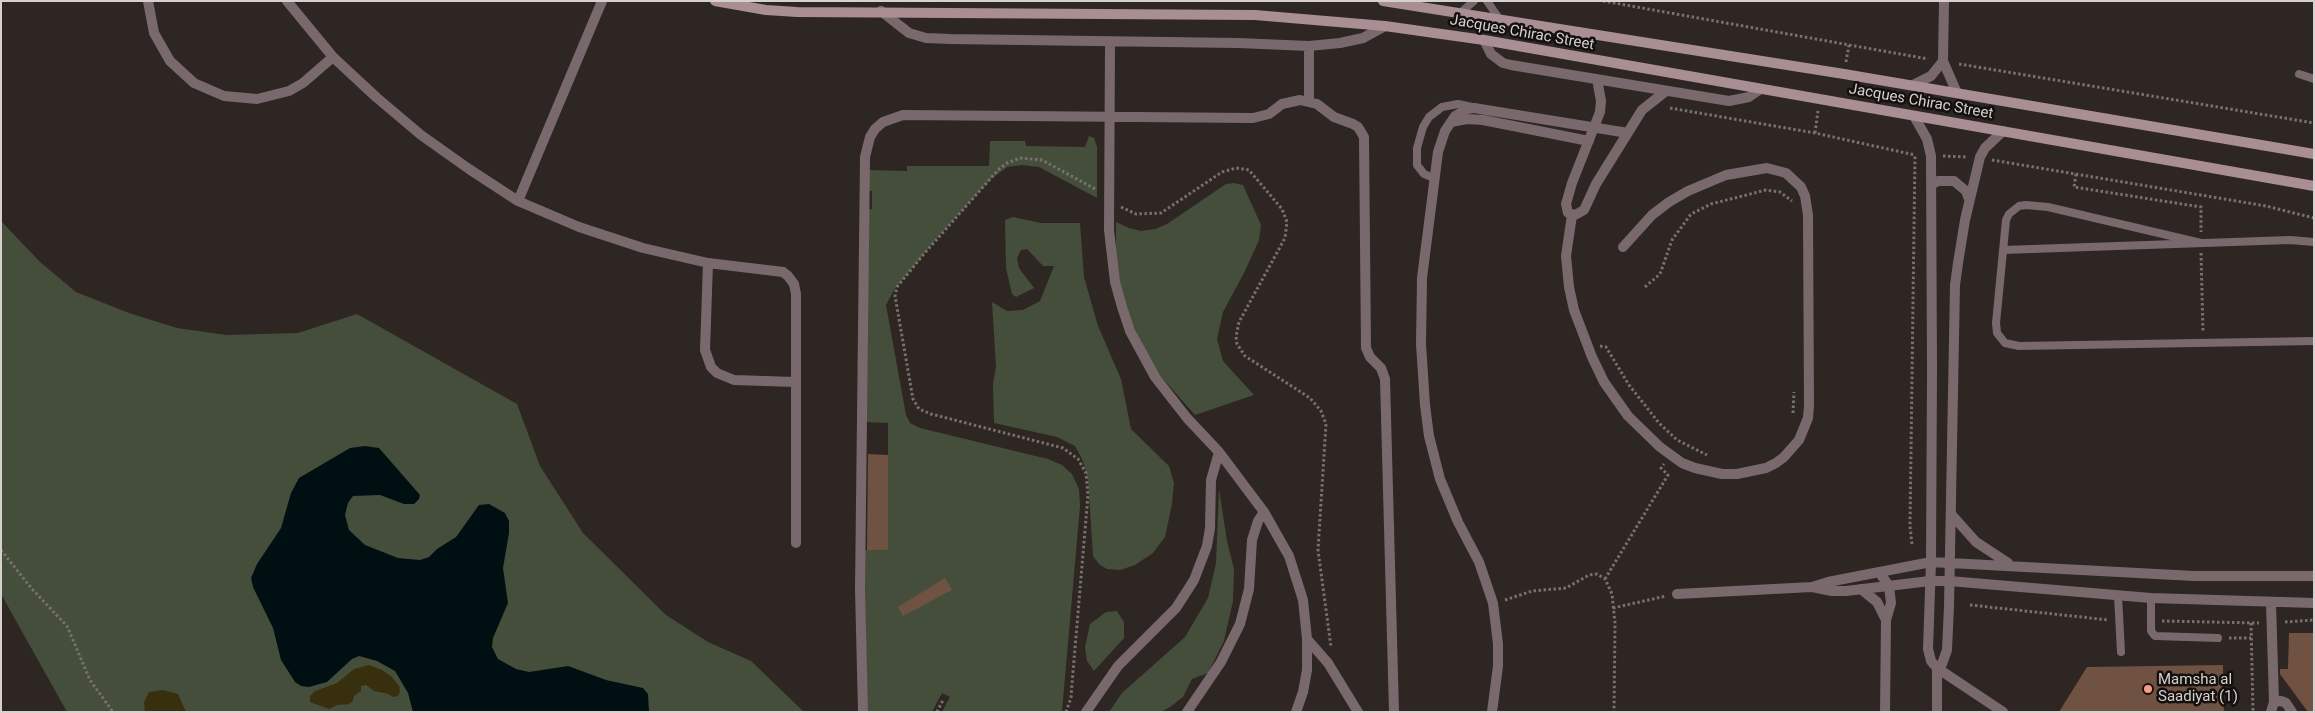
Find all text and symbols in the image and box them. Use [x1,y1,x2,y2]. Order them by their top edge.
street label: Jacques Chirac Street [1448,11,1596,55]
street label: Jacques Chirac Street [1847,80,1995,124]
place label: Mamsha al Saadiyat (1) [2158,671,2238,706]
marker: Mamsha al Saadiyat (1) [2142,683,2154,695]

